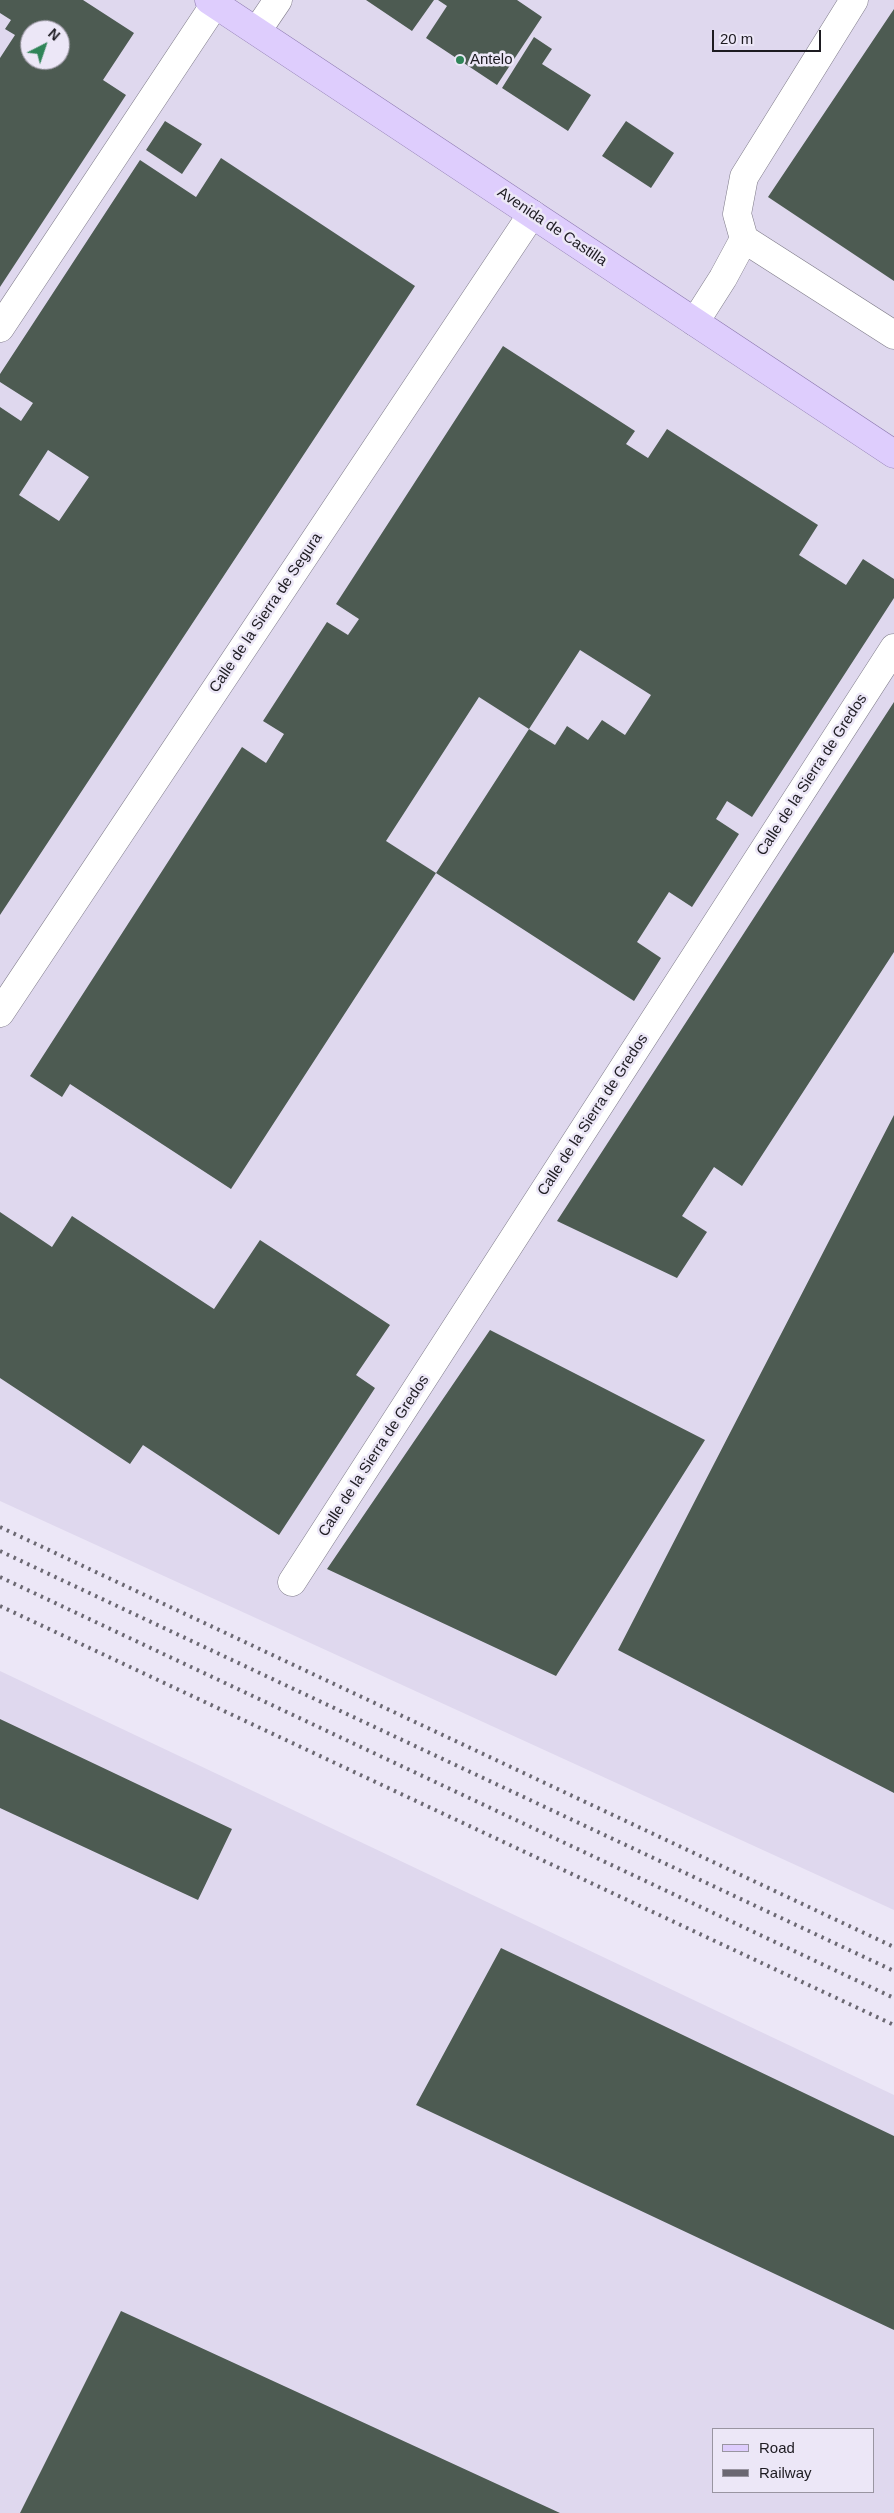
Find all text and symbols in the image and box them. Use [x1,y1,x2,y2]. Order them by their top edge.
north arrow [20,20,70,70]
scale bar [714,20,823,52]
text: N [45,25,63,44]
text: 20 m [720,30,753,47]
place label: Antelo [470,51,513,69]
marker: Antelo [454,54,466,66]
street label: Avenida de Castilla [494,184,610,270]
street label: Calle de la Sierra de Segura [206,530,326,696]
street label: Calle de la Sierra de Gredos [753,691,871,859]
street label: Calle de la Sierra de Gredos [534,1031,652,1199]
street label: Calle de la Sierra de Gredos [315,1372,433,1540]
legend [712,2428,874,2493]
text: Road [759,2439,795,2456]
text: Railway [759,2464,812,2481]

